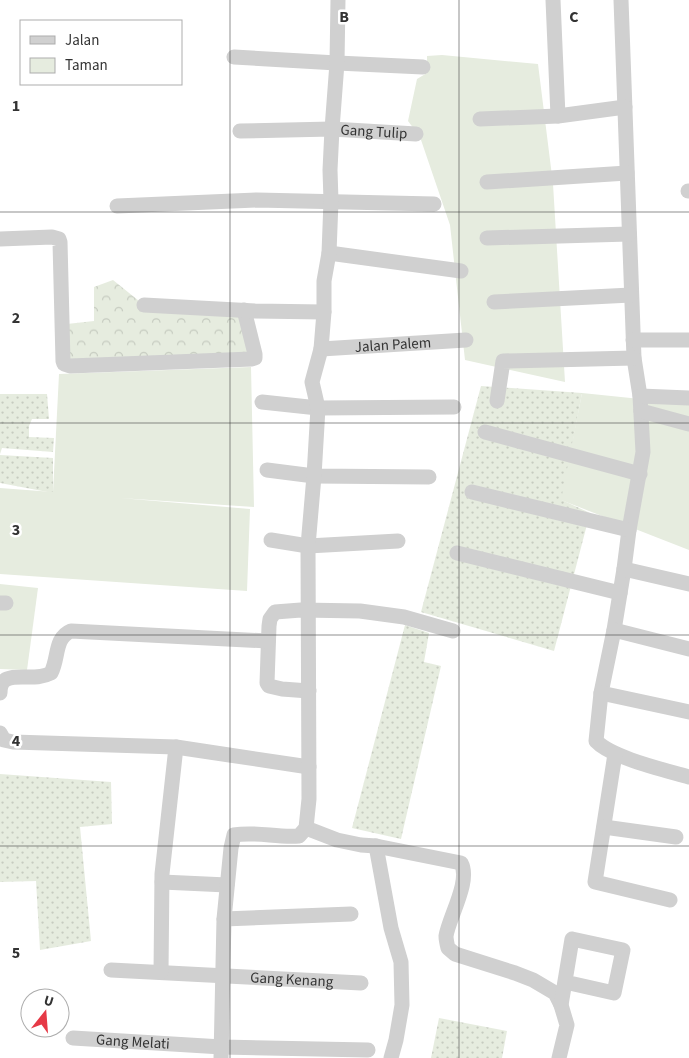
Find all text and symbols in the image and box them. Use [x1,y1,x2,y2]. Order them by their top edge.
text: B [339,6,349,28]
text: C [569,6,579,28]
legend [20,20,182,85]
text: Jalan [65,30,99,51]
text: Taman [65,55,108,76]
text: 1 [12,95,20,117]
street label: Gang Tulip [340,119,408,144]
text: 2 [12,307,20,329]
street label: Jalan Palem [354,332,432,357]
text: 3 [12,519,20,541]
text: 4 [12,730,21,752]
text: 5 [12,942,20,964]
street label: Gang Kenang [250,967,334,992]
north arrow [20,988,70,1038]
text: U [41,991,56,1012]
street label: Gang Melati [95,1029,170,1054]

